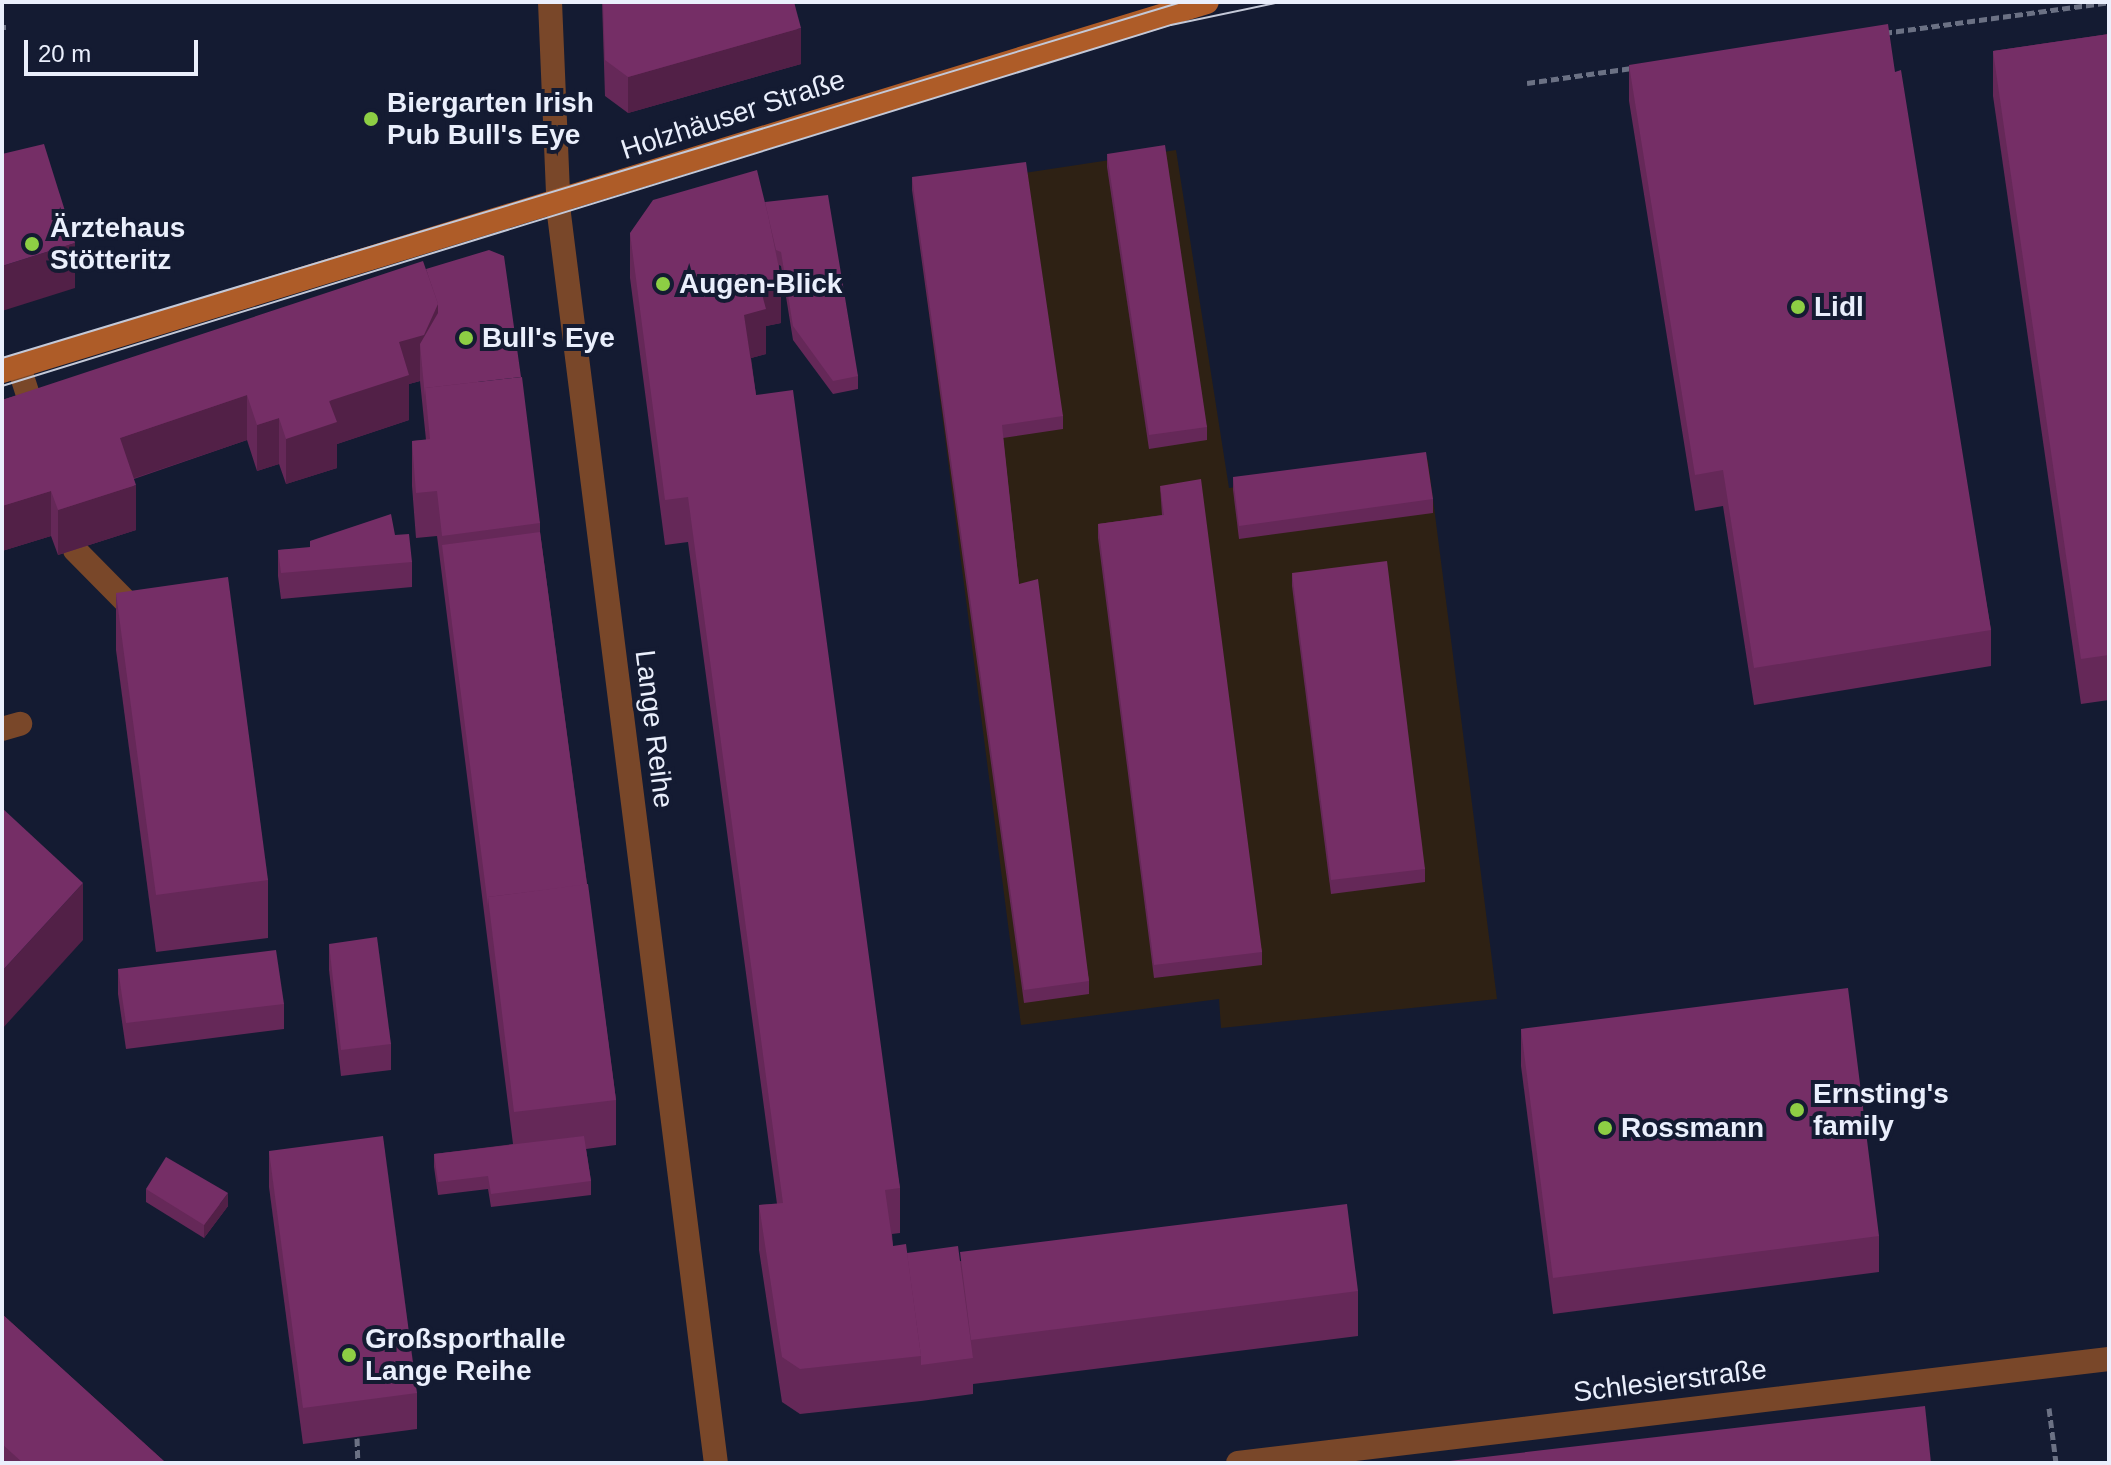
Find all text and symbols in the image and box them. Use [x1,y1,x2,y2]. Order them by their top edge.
scale bar [28,24,202,74]
text: 20 m [38,40,91,67]
street label: Holzhäuser Straße [617,63,849,167]
place label: Biergarten Irish Pub Bull's Eye [387,86,594,152]
marker: Biergarten Irish Pub Bull's Eye [362,110,380,128]
place label: Ärztehaus Stötteritz [50,211,185,277]
marker: Ärztehaus Stötteritz [21,233,43,255]
place label: Augen-Blick [679,267,842,301]
marker: Augen-Blick [654,275,672,293]
place label: Lidl [1814,290,1864,324]
marker: Lidl [1789,298,1807,316]
place label: Bull's Eye [482,321,615,355]
marker: Bull's Eye [457,329,475,347]
street label: Lange Reihe [628,648,680,810]
place label: Ernsting's family [1813,1077,1949,1143]
marker: Ernsting's family [1788,1101,1806,1119]
place label: Rossmann [1621,1111,1764,1145]
marker: Rossmann [1596,1119,1614,1137]
place label: Großsporthalle Lange Reihe [365,1322,566,1388]
marker: Großsporthalle Lange Reihe [340,1346,358,1364]
street label: Schlesierstraße [1571,1352,1769,1410]

